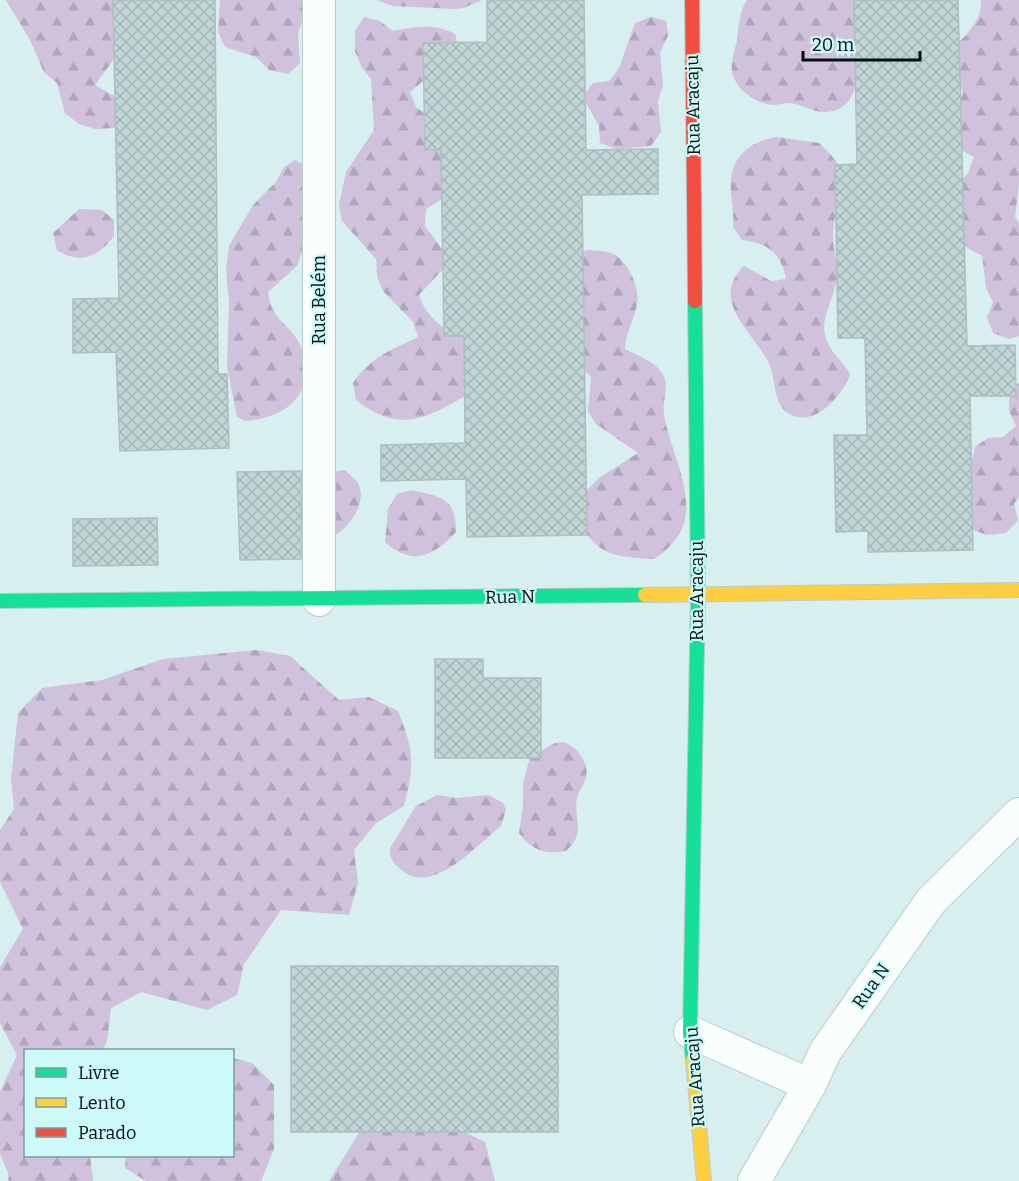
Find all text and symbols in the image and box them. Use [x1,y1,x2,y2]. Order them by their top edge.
scale bar [803,24,920,62]
text: 20 m [812,34,854,56]
street label: Rua Aracaju [681,55,705,155]
street label: Rua Belém [308,255,330,345]
street label: Rua Aracaju [686,541,708,641]
street label: Rua N [485,586,535,608]
street label: Rua N [848,959,894,1013]
street label: Rua Aracaju [681,1026,709,1128]
legend [24,1049,234,1157]
text: Livre [78,1062,119,1084]
text: Lento [78,1092,126,1114]
text: Parado [78,1122,136,1144]

